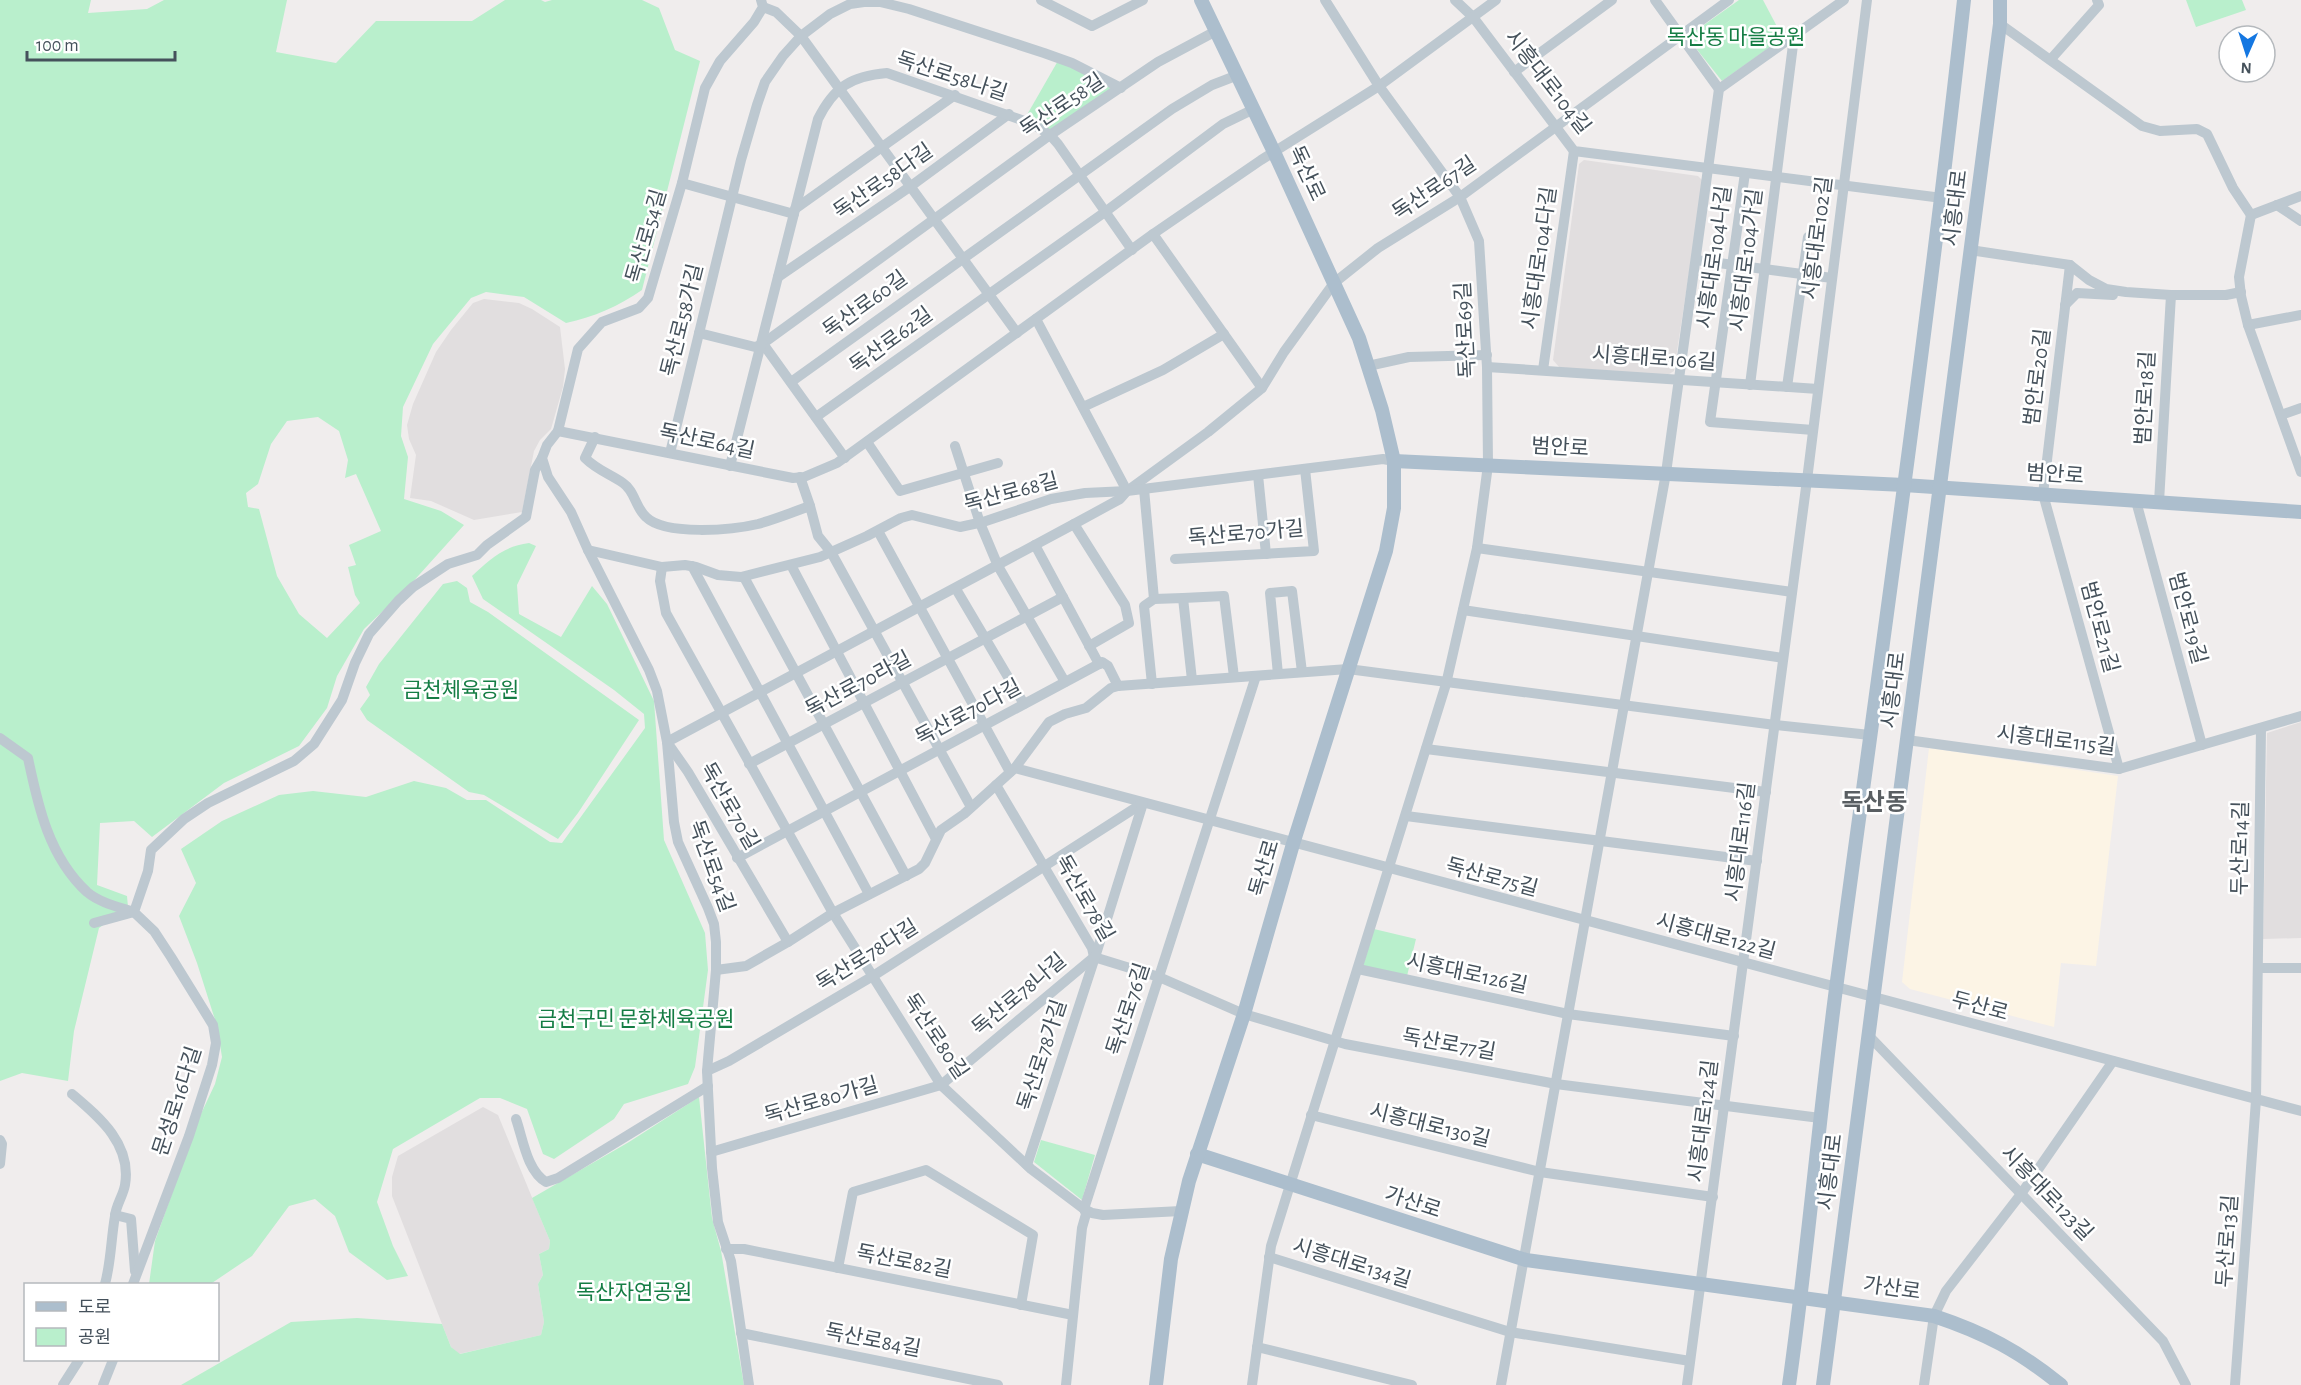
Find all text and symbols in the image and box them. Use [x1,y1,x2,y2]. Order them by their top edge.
scale bar [27,24,176,62]
north arrow [2217,24,2277,84]
street label: 시흥대로104길 [1501,26,1595,138]
park label: 독산동 마을공원 [1667,26,1805,48]
text: 100 m [36,37,79,55]
street label: 독산로58나길 [894,48,1010,104]
text: N [2240,60,2252,76]
street label: 독산로58길 [1016,69,1108,141]
street label: 독산로58다길 [829,139,937,223]
street label: 독산로 [1285,142,1329,204]
street label: 독산로67길 [1388,152,1480,224]
street label: 시흥대로 [1939,168,1971,248]
street label: 시흥대로102길 [1798,175,1836,301]
street label: 시흥대로104나길 [1693,184,1735,330]
street label: 시흥대로104다길 [1518,185,1560,331]
street label: 독산로54길 [622,187,670,285]
street label: 시흥대로104가길 [1726,187,1766,333]
street label: 독산로58가길 [657,261,707,379]
street label: 독산로60길 [819,266,911,342]
street label: 독산로69길 [1451,281,1479,379]
street label: 독산로62길 [845,303,937,377]
street label: 범안로20길 [2020,327,2054,427]
street label: 시흥대로106길 [1591,343,1717,373]
street label: 범안로18길 [2132,350,2158,446]
street label: 독산로64길 [657,420,757,462]
street label: 범안로 [1530,434,1590,460]
street label: 범안로 [2025,461,2085,487]
street label: 독산로68길 [961,469,1061,515]
street label: 독산로70가길 [1187,517,1305,549]
street label: 범안로19길 [2165,570,2211,666]
street label: 범안로21길 [2077,579,2123,675]
street label: 독산로70라길 [801,647,915,721]
street label: 시흥대로 [1877,650,1909,730]
street label: 독산로70다길 [911,675,1025,749]
park label: 금천체육공원 [403,679,519,701]
street label: 시흥대로115길 [1995,722,2117,758]
street label: 독산로70길 [696,758,764,854]
street label: 시흥대로116길 [1722,781,1758,903]
district label: 독산동 [1841,789,1907,815]
street label: 두산로14길 [2228,801,2252,895]
street label: 독산로54길 [685,817,739,915]
street label: 독산로 [1245,837,1283,899]
street label: 독산로78길 [1051,851,1119,945]
street label: 독산로75길 [1443,854,1541,900]
street label: 시흥대로122길 [1654,909,1778,963]
street label: 독산로78다길 [812,915,922,995]
street label: 독산로78나길 [968,949,1070,1039]
street label: 시흥대로126길 [1404,949,1530,997]
street label: 독산로76길 [1103,960,1153,1058]
street label: 두산로 [1949,988,2011,1024]
street label: 독산로80길 [899,989,973,1083]
street label: 독산로78가길 [1014,997,1070,1113]
park label: 금천구민 문화체육공원 [538,1008,734,1030]
street label: 독산로77길 [1400,1025,1498,1063]
street label: 문성로16다길 [149,1044,205,1158]
street label: 시흥대로124길 [1685,1058,1721,1184]
street label: 독산로80가길 [761,1073,881,1127]
street label: 시흥대로130길 [1367,1099,1493,1151]
street label: 시흥대로 [1814,1132,1846,1212]
street label: 시흥대로123길 [1997,1141,2097,1245]
street label: 가산로 [1382,1183,1444,1221]
street label: 두산로13길 [2213,1194,2241,1288]
street label: 시흥대로134길 [1290,1235,1414,1291]
street label: 독산로82길 [854,1241,954,1281]
street label: 가산로 [1862,1273,1922,1303]
park label: 독산자연공원 [576,1281,692,1303]
legend [24,1283,219,1361]
text: 도로 [78,1299,111,1317]
street label: 독산로84길 [823,1320,923,1360]
text: 공원 [78,1328,111,1347]

